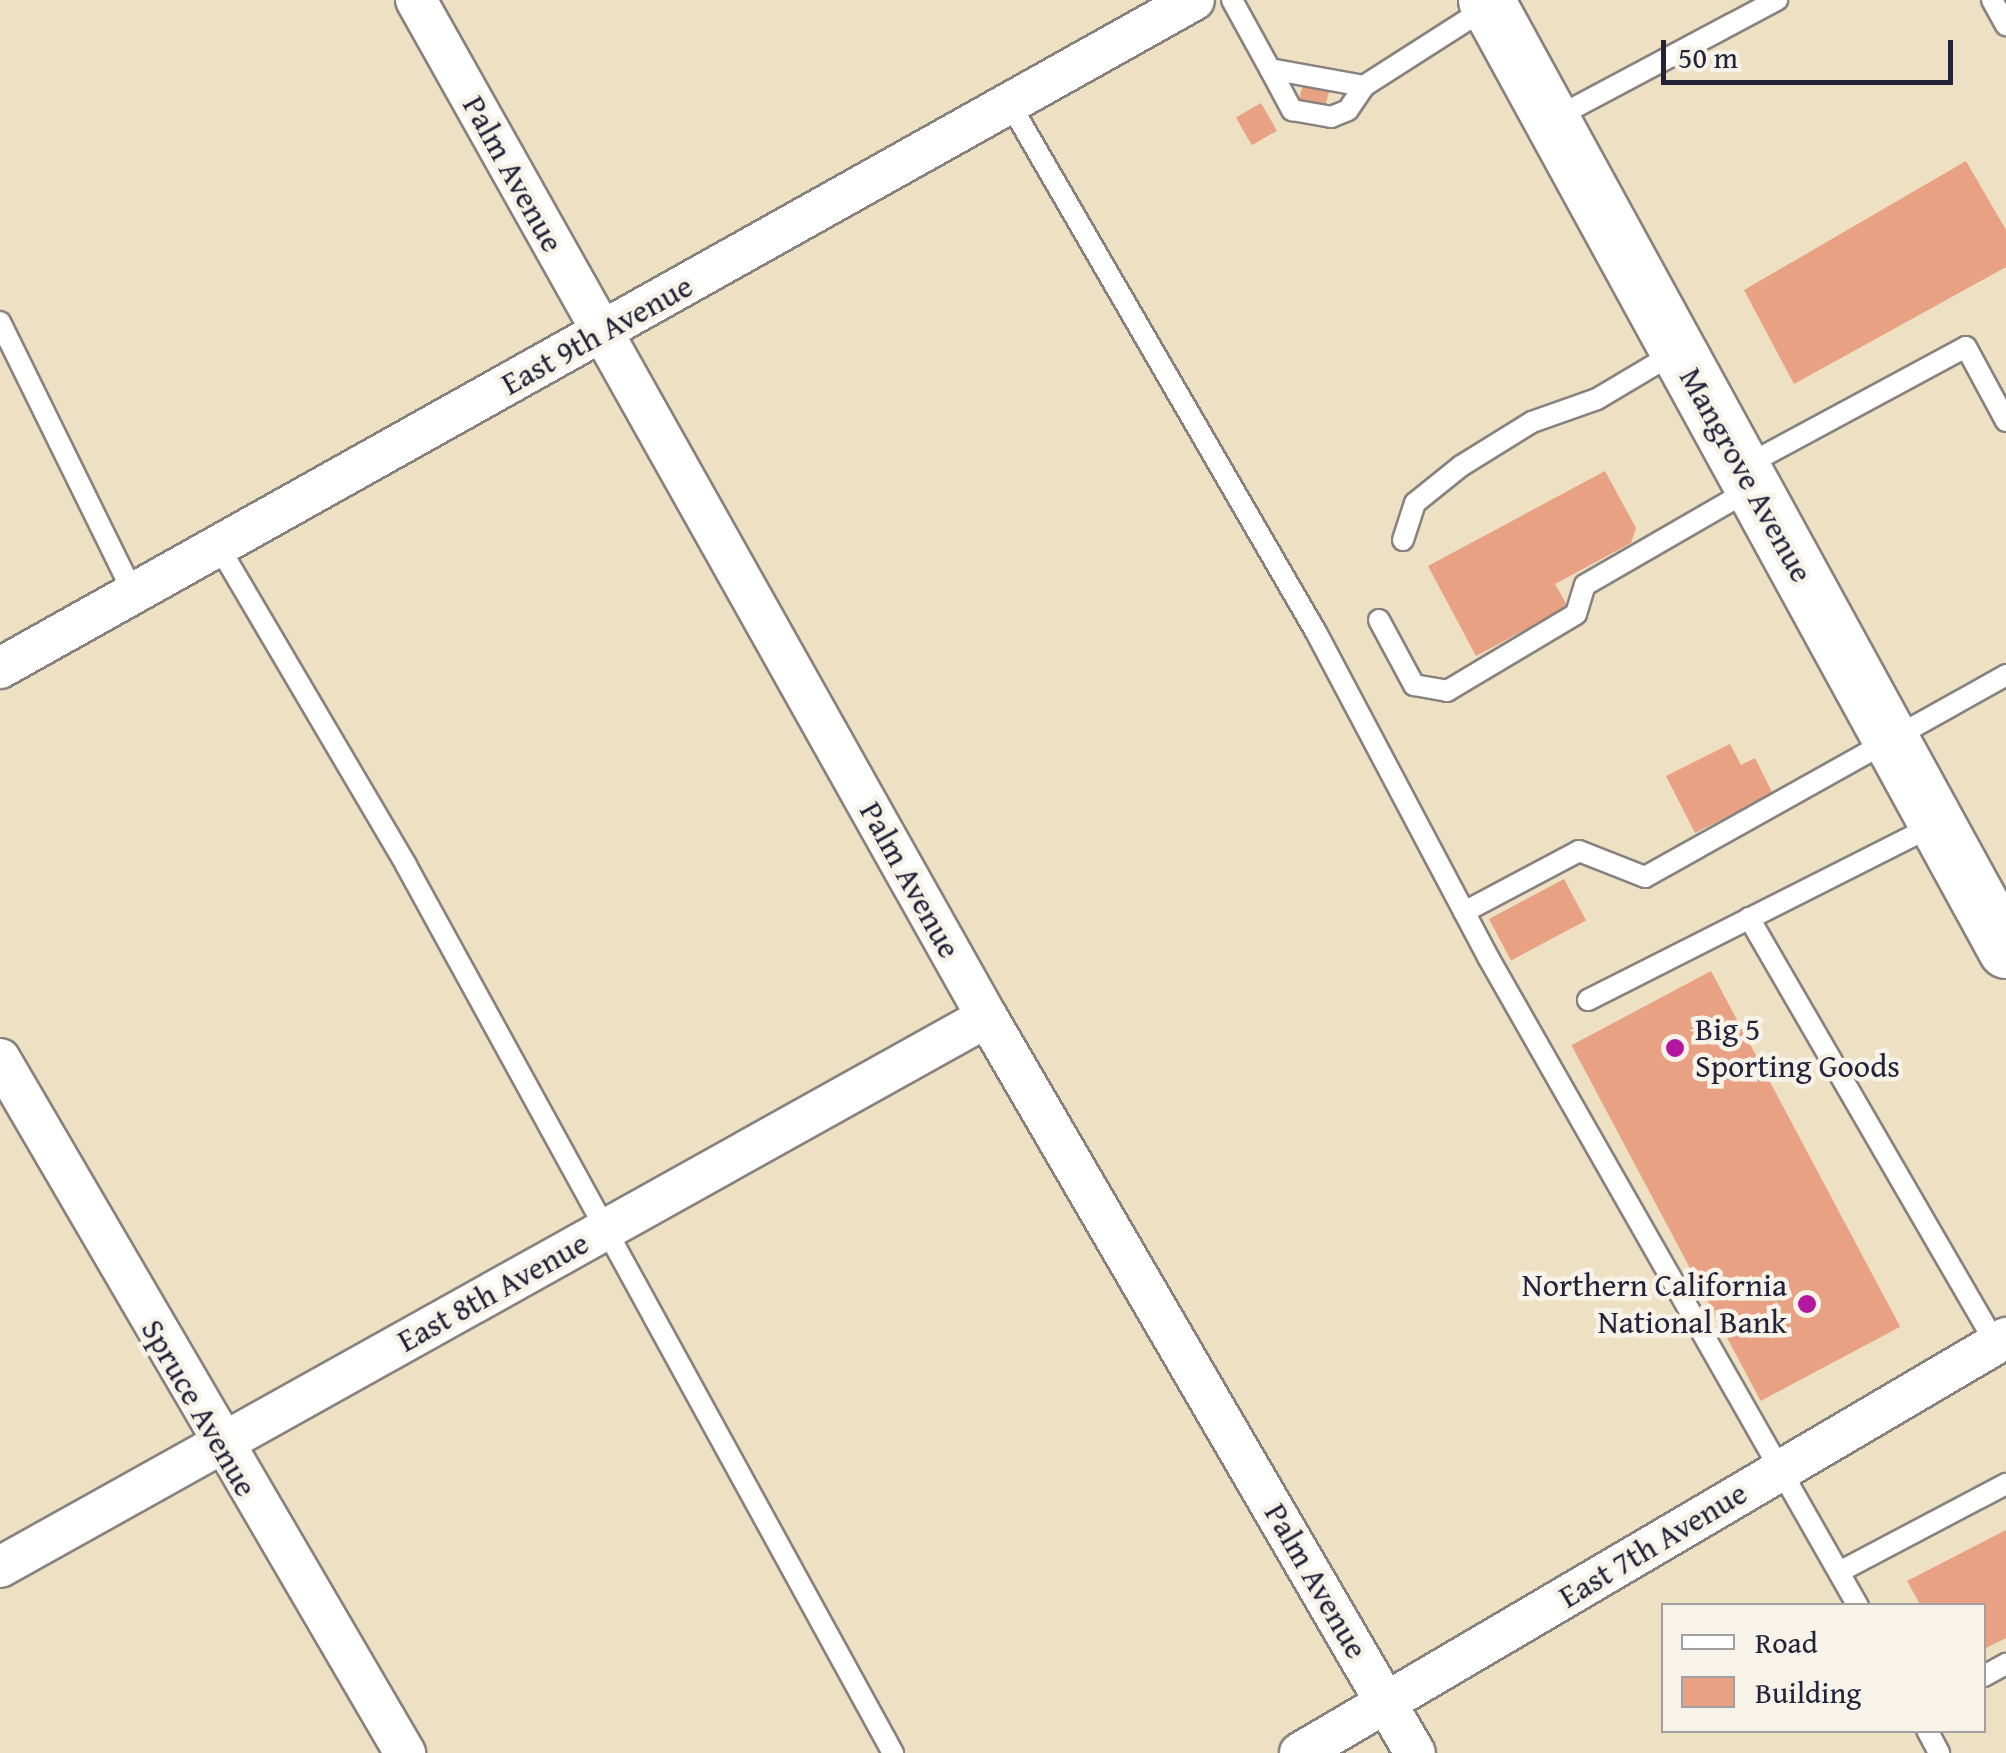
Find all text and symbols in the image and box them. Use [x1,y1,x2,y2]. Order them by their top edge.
scale bar [1666,20,1958,82]
text: 50 m [1678,35,1738,79]
street label: Palm Avenue [454,89,572,259]
street label: East 9th Avenue [495,267,699,403]
street label: Mangrove Avenue [1671,361,1821,589]
street label: Palm Avenue [851,795,969,965]
place label: Big 5 Sporting Goods [1695,1011,1900,1086]
marker: Big 5 Sporting Goods [1664,1037,1686,1059]
street label: East 8th Avenue [391,1224,595,1360]
place label: Northern California National Bank [1522,1267,1787,1342]
marker: Northern California National Bank [1796,1293,1818,1315]
street label: Spruce Avenue [133,1313,265,1503]
street label: East 7th Avenue [1552,1474,1754,1616]
street label: Palm Avenue [1256,1497,1376,1665]
legend [1661,1603,1986,1733]
text: Road [1755,1620,1818,1664]
text: Building [1755,1670,1861,1714]

